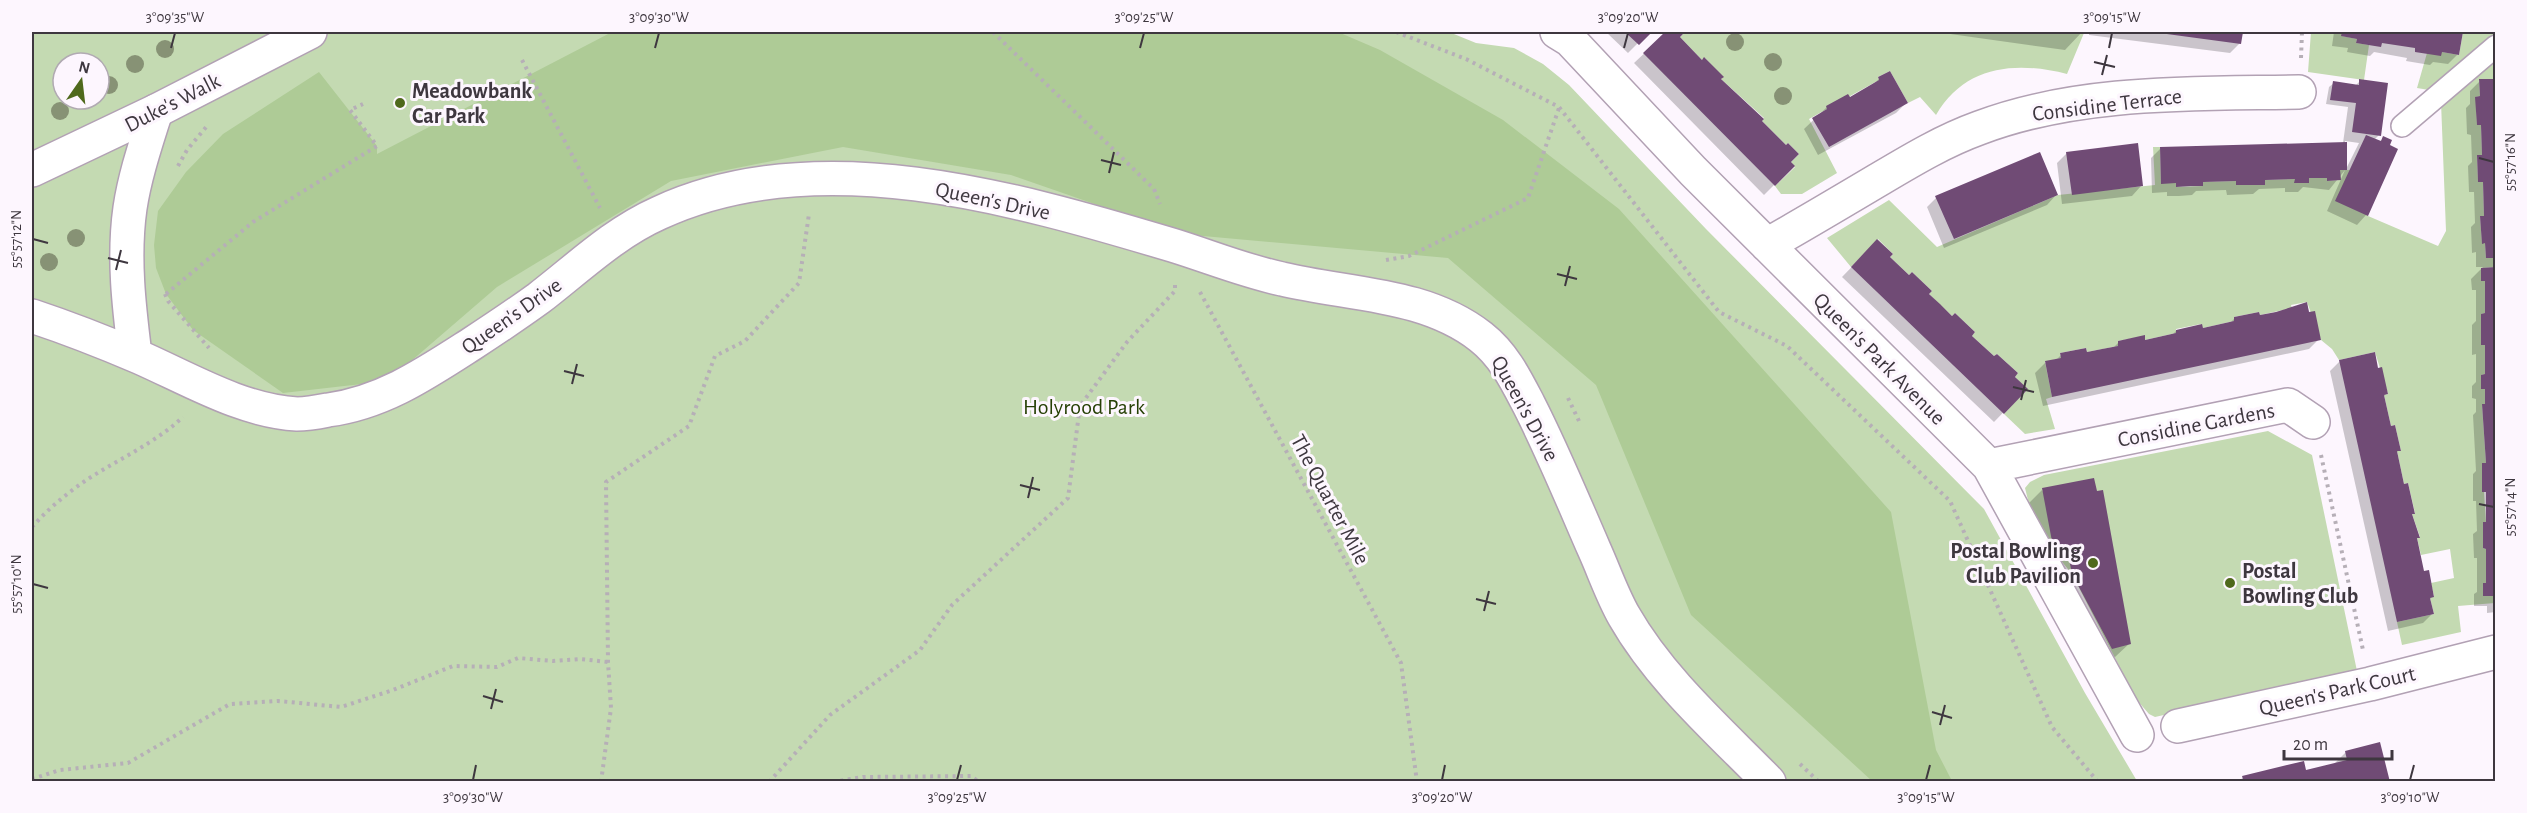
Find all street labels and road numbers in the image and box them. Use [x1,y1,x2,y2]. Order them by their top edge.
street label: Duke's Walk [121,69,224,136]
street label: Considine Terrace [2031,85,2183,125]
street label: Queen's Drive [933,178,1052,224]
street label: Queen's Drive [457,273,566,358]
street label: Queen's Park Avenue [1809,288,1950,429]
street label: Queen's Drive [1487,352,1563,465]
street label: Considine Gardens [2116,399,2276,451]
street label: The Quarter Mile [1287,431,1374,568]
street label: Queen's Park Court [2257,662,2417,720]

